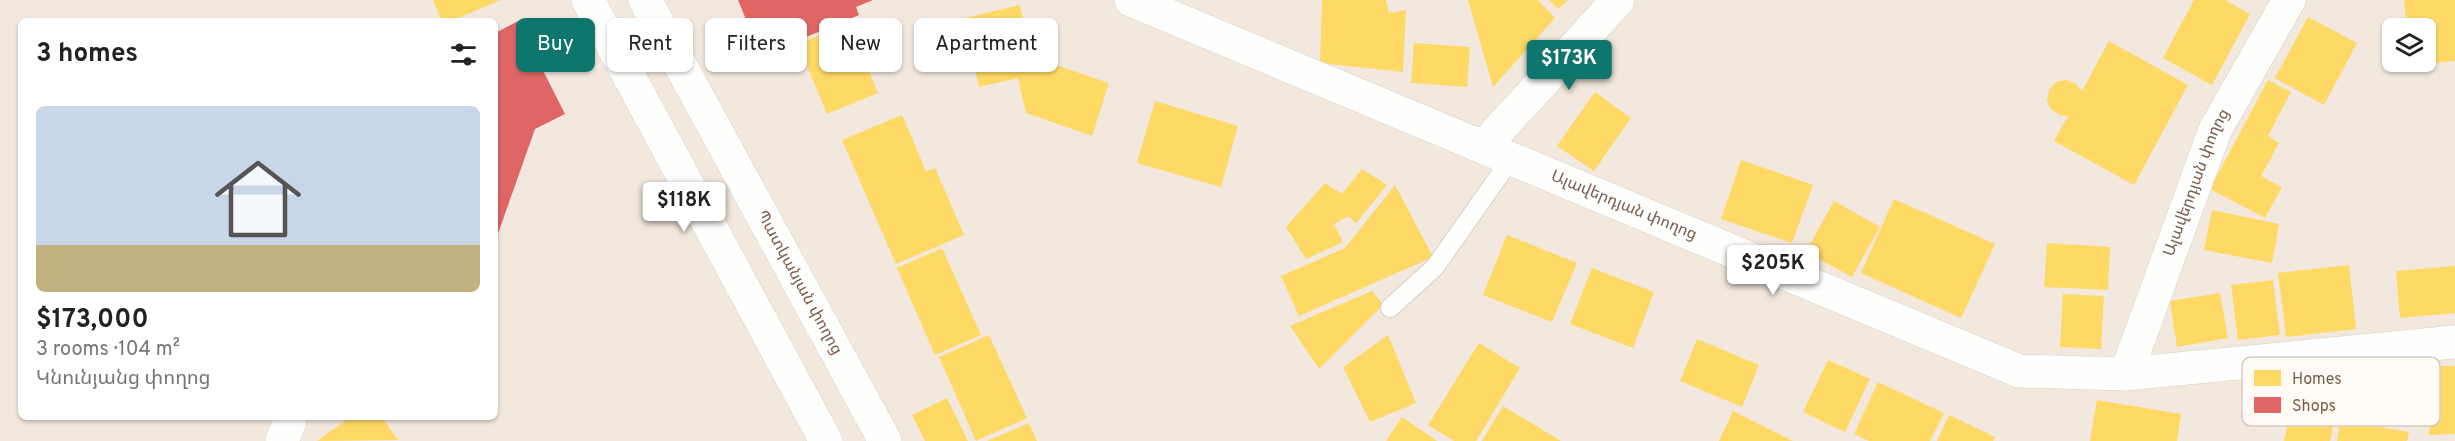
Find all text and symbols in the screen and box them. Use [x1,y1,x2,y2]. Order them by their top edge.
chip: Buy [516,18,595,72]
chip: Rent [607,18,693,72]
chip: Filters [705,18,807,72]
chip: New [819,18,902,72]
chip: Apartment [914,18,1058,72]
map controls [2382,18,2436,72]
button: layers [2382,18,2436,72]
text: 3 homes [36,38,138,71]
icon: filters [447,38,480,71]
pin: $173K [1527,40,1611,91]
text: $173K [1541,46,1597,72]
street label: Ալավերդյան փողոց [2160,106,2235,259]
icon: home [204,145,312,253]
street label: Ալավերդյան փողոց [1548,166,1700,245]
pin: $118K [642,182,726,233]
text: $118K [657,188,711,214]
street label: Պատկանյան փողոց [752,207,846,358]
pin: $205K [1731,245,1815,296]
text: $205K [1741,251,1805,277]
text: $173,000 [36,304,149,337]
text: 3 rooms · 104 m² [36,337,180,363]
legend [2242,357,2440,426]
text: Կնունյանց փողոց [36,366,211,392]
text: Homes [2292,370,2342,390]
text: Shops [2292,397,2336,417]

